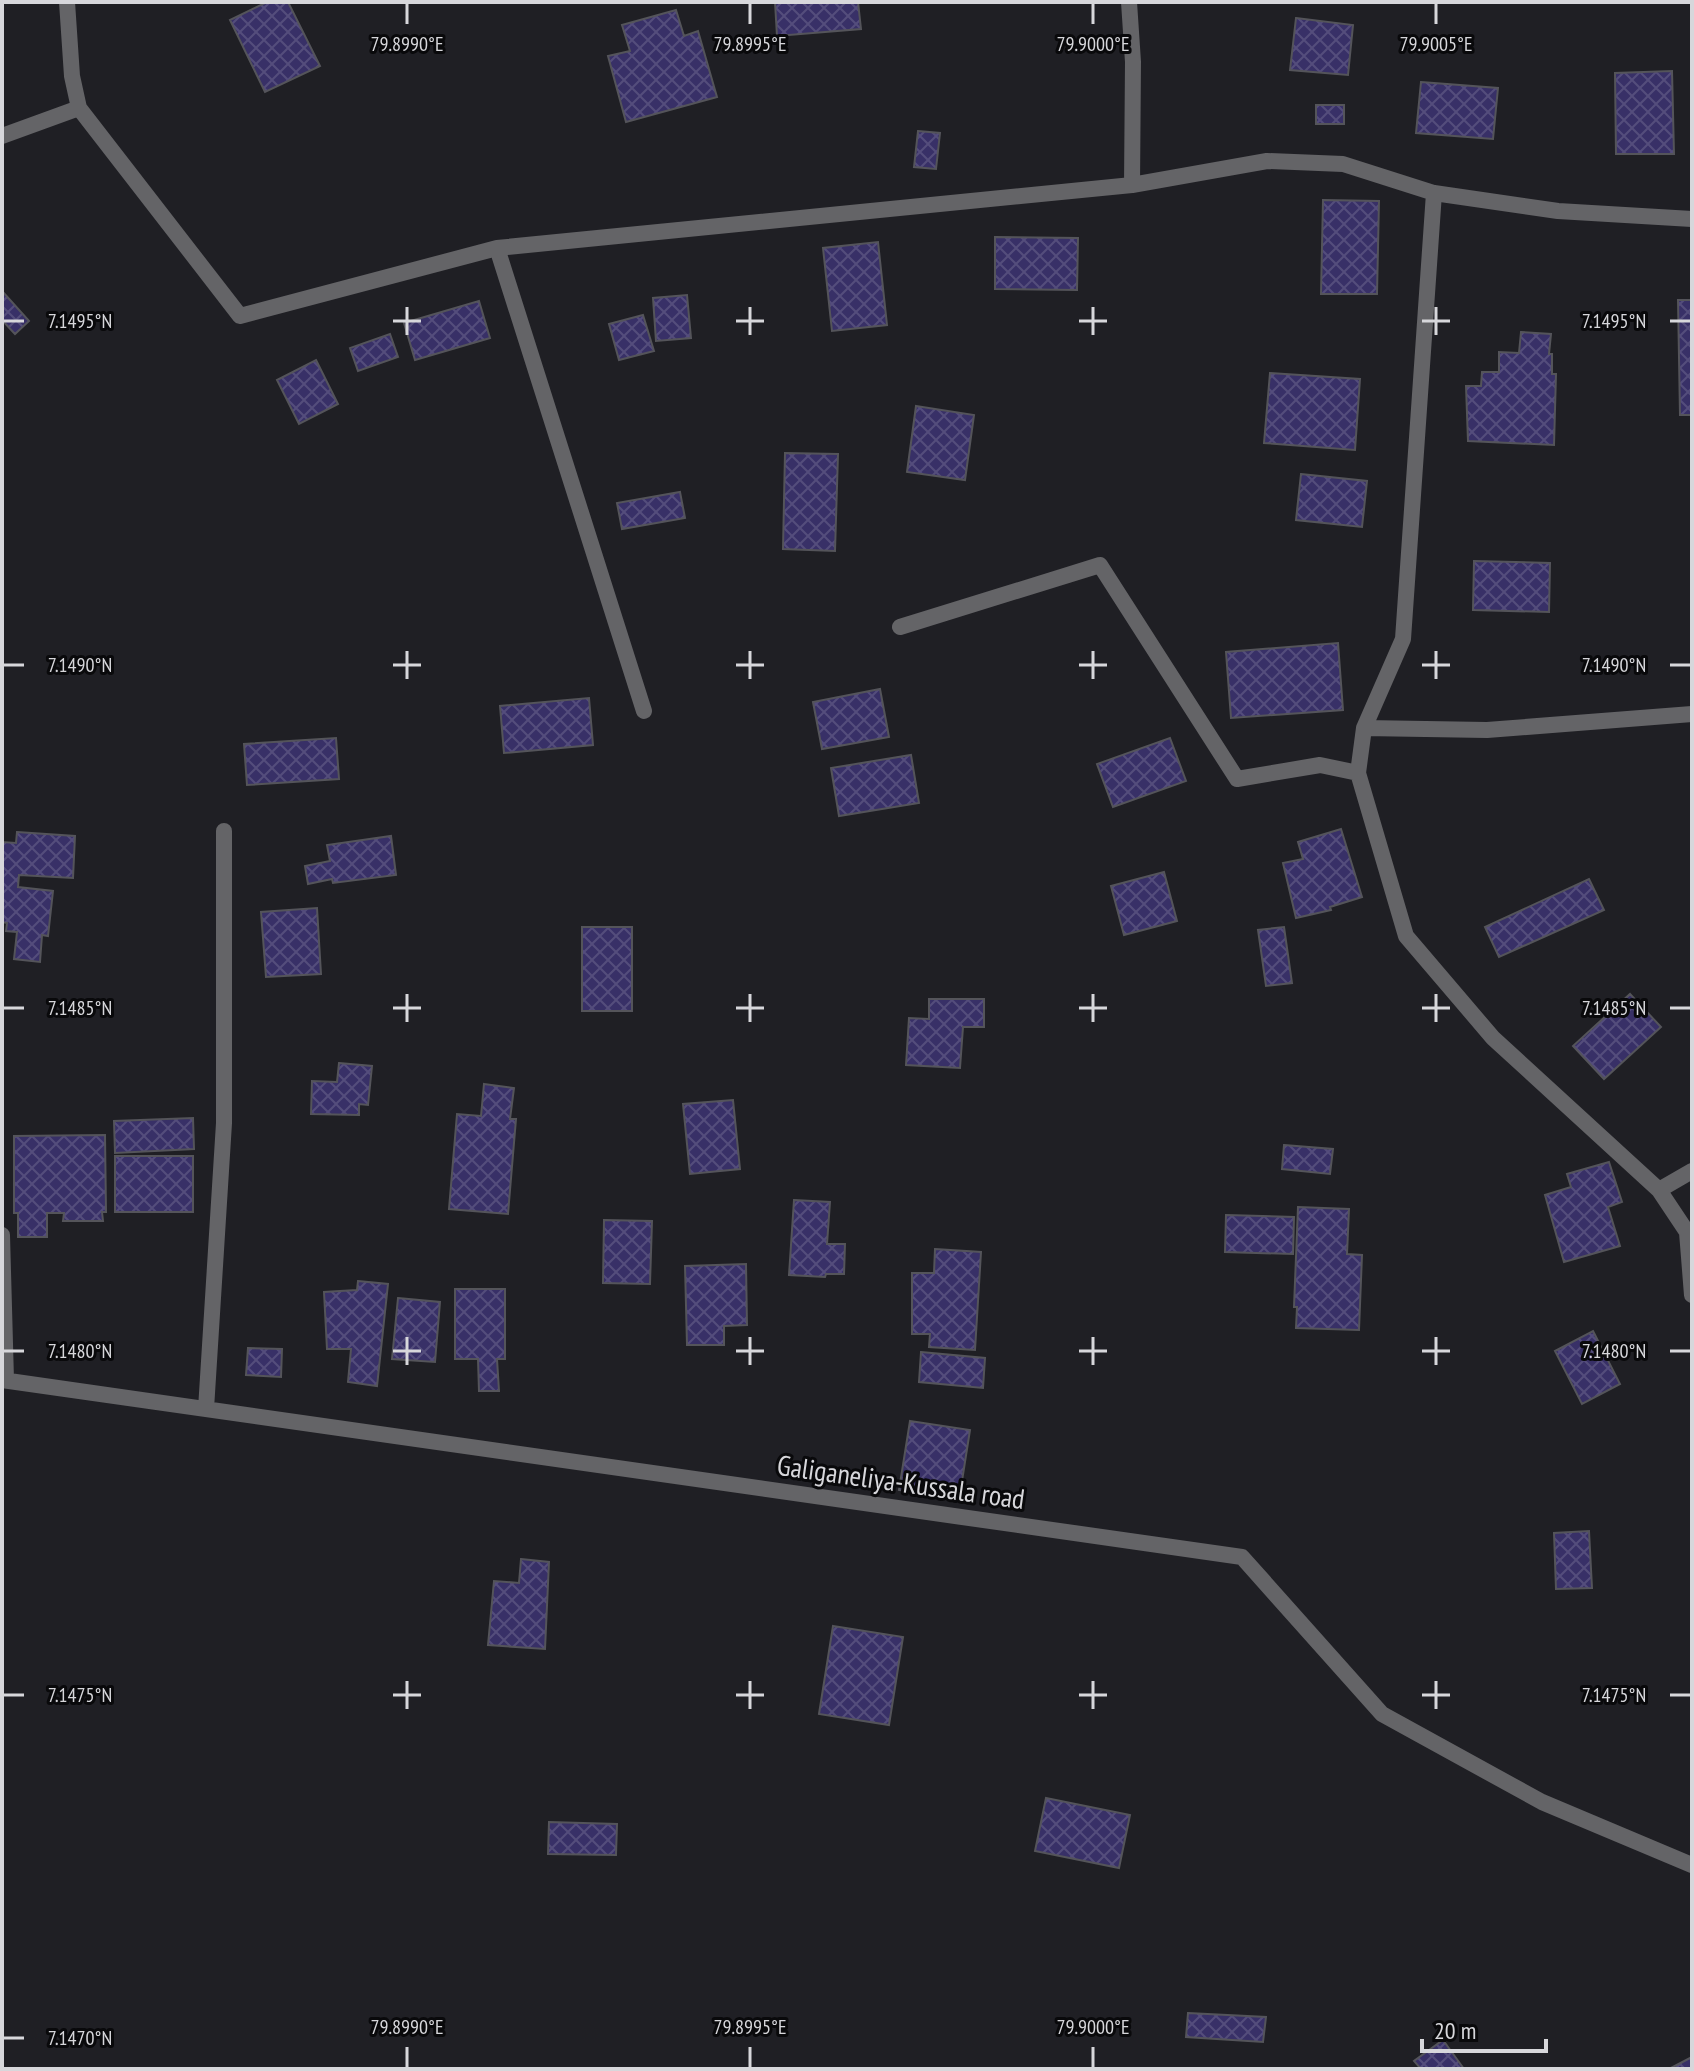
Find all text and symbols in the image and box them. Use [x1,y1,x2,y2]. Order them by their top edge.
text: 79.8990°E [371,31,443,57]
text: 79.8995°E [714,31,786,57]
text: 79.9000°E [1057,31,1129,57]
text: 79.9005°E [1400,31,1472,57]
text: 7.1495°N [48,308,112,334]
text: 7.1495°N [1582,308,1646,334]
text: 7.1490°N [48,652,112,678]
text: 7.1490°N [1582,652,1646,678]
text: 7.1485°N [48,995,112,1021]
text: 7.1485°N [1582,995,1646,1021]
text: 7.1480°N [48,1338,112,1364]
text: 7.1480°N [1582,1338,1646,1364]
street label: Galiganeliya-Kussala road [775,1446,1027,1517]
text: 7.1475°N [48,1682,112,1708]
text: 7.1475°N [1582,1682,1646,1708]
scale bar [1422,2003,1546,2053]
text: 79.8990°E [371,2014,443,2040]
text: 79.8995°E [714,2014,786,2040]
text: 79.9000°E [1057,2014,1129,2040]
text: 20 m [1434,2015,1476,2046]
text: 7.1470°N [48,2025,112,2051]

